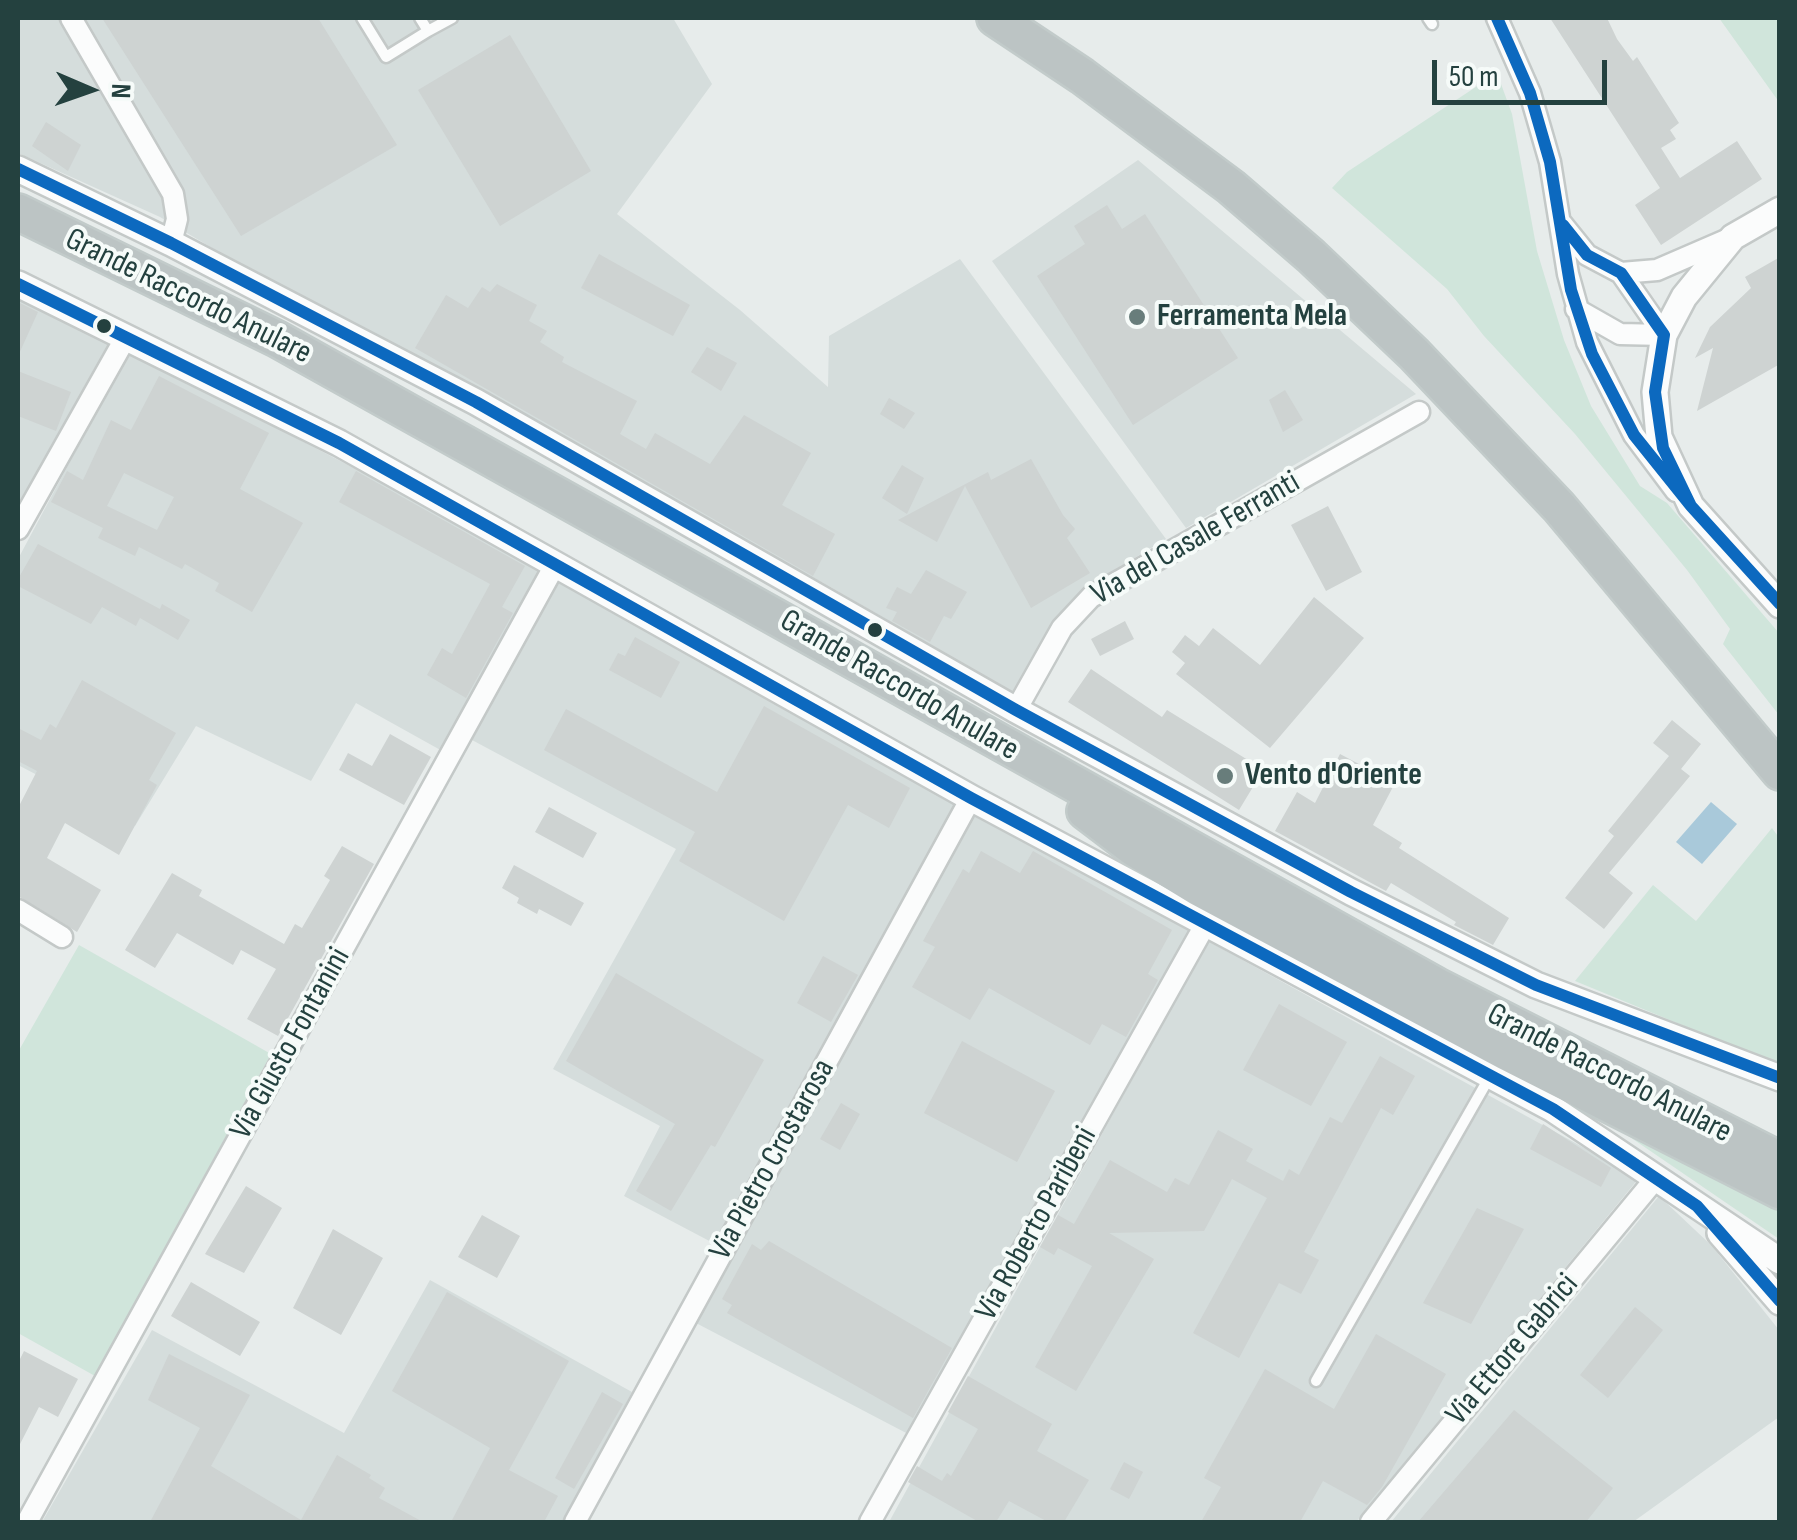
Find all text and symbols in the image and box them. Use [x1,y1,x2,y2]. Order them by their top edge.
north arrow [40,40,140,140]
scale bar [1437,40,1612,102]
text: 50 m [1449,59,1498,95]
text: N [104,83,137,99]
street label: Grande Raccordo Anulare [59,221,317,373]
place label: Ferramenta Mela [1157,298,1347,336]
marker: Ferramenta Mela [1126,306,1148,328]
unlabelled marker [94,316,114,336]
street label: Via del Casale Ferranti [1085,464,1307,614]
street label: Grande Raccordo Anulare [773,602,1025,770]
unlabelled marker [865,620,885,640]
place label: Vento d'Oriente [1245,757,1422,795]
marker: Vento d'Oriente [1214,765,1236,787]
street label: Via Giusto Fontanini [223,942,359,1146]
street label: Grande Raccordo Anulare [1480,996,1738,1152]
street label: Via Pietro Crostarosa [702,1053,844,1267]
street label: Via Roberto Paribeni [968,1121,1106,1327]
street label: Via Ettore Gabrici [1439,1267,1587,1433]

